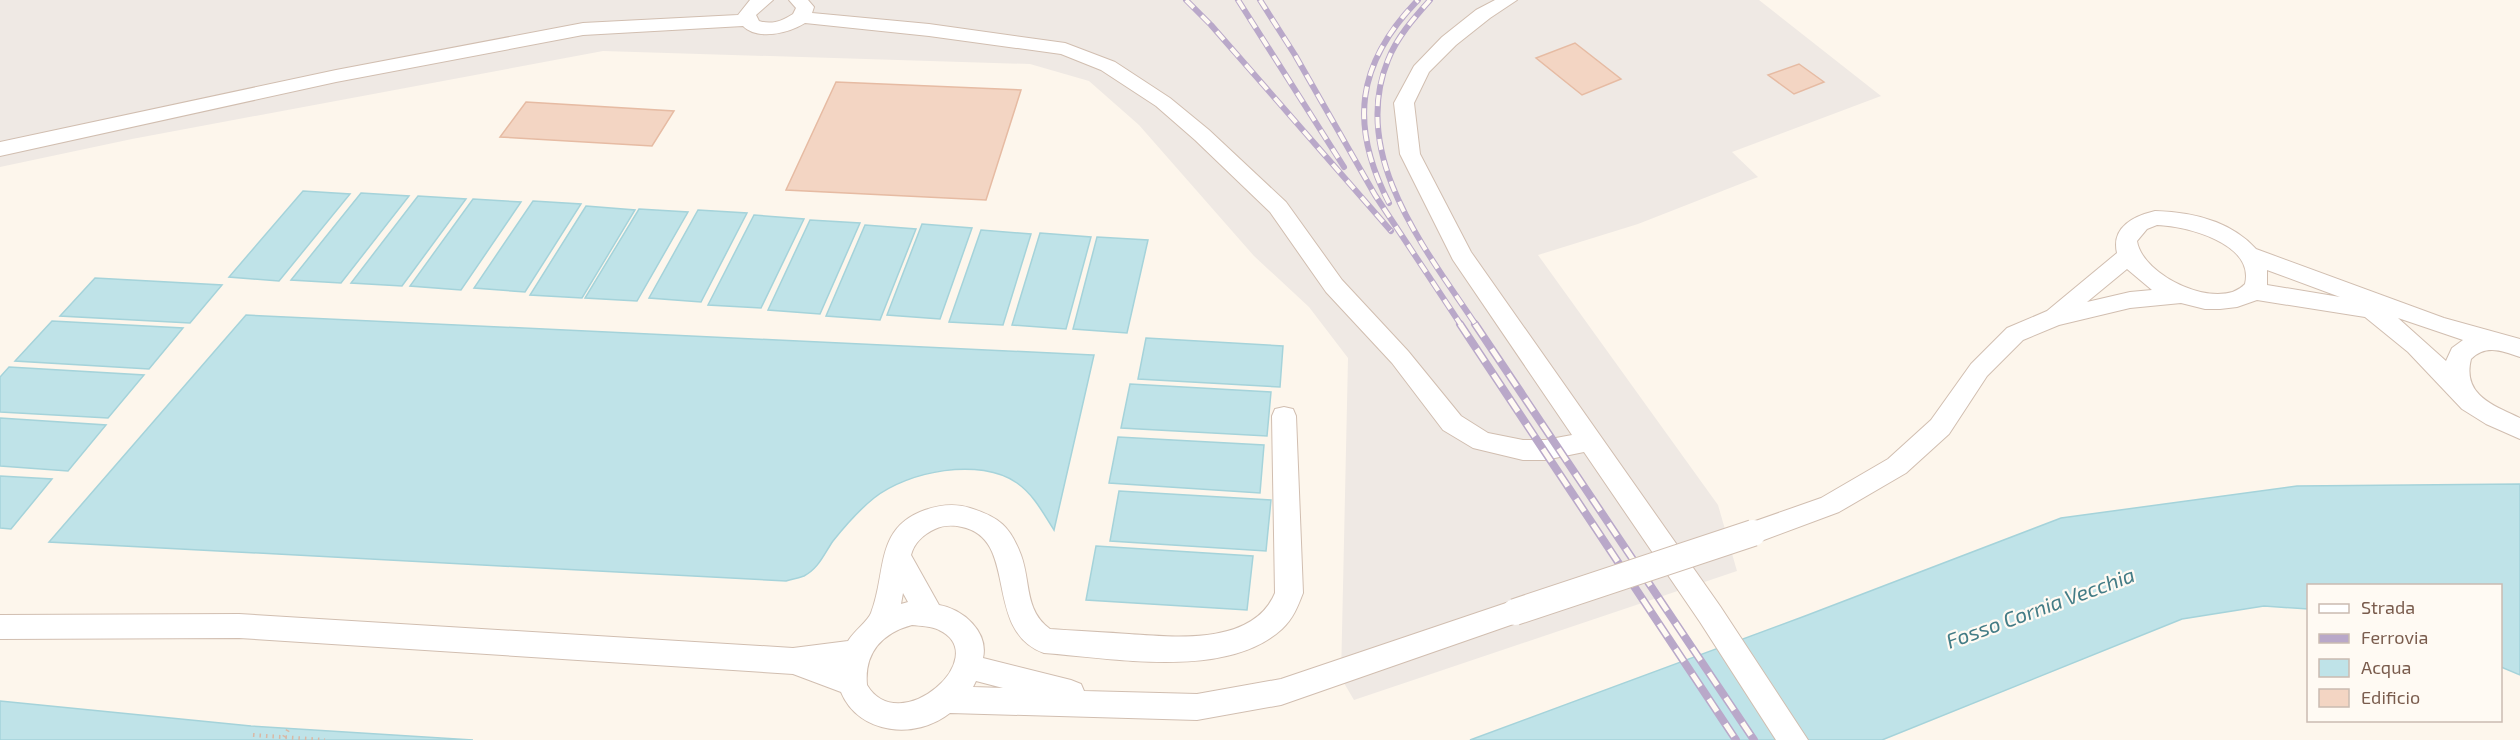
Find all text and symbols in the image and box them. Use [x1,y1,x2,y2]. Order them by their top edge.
water label: Fosso Cornia Vecchia [1942,561,2138,653]
legend [2307,584,2502,722]
text: Strada [2361,596,2415,618]
text: Ferrovia [2361,626,2428,648]
text: Acqua [2361,656,2411,678]
text: Edificio [2361,686,2420,708]

